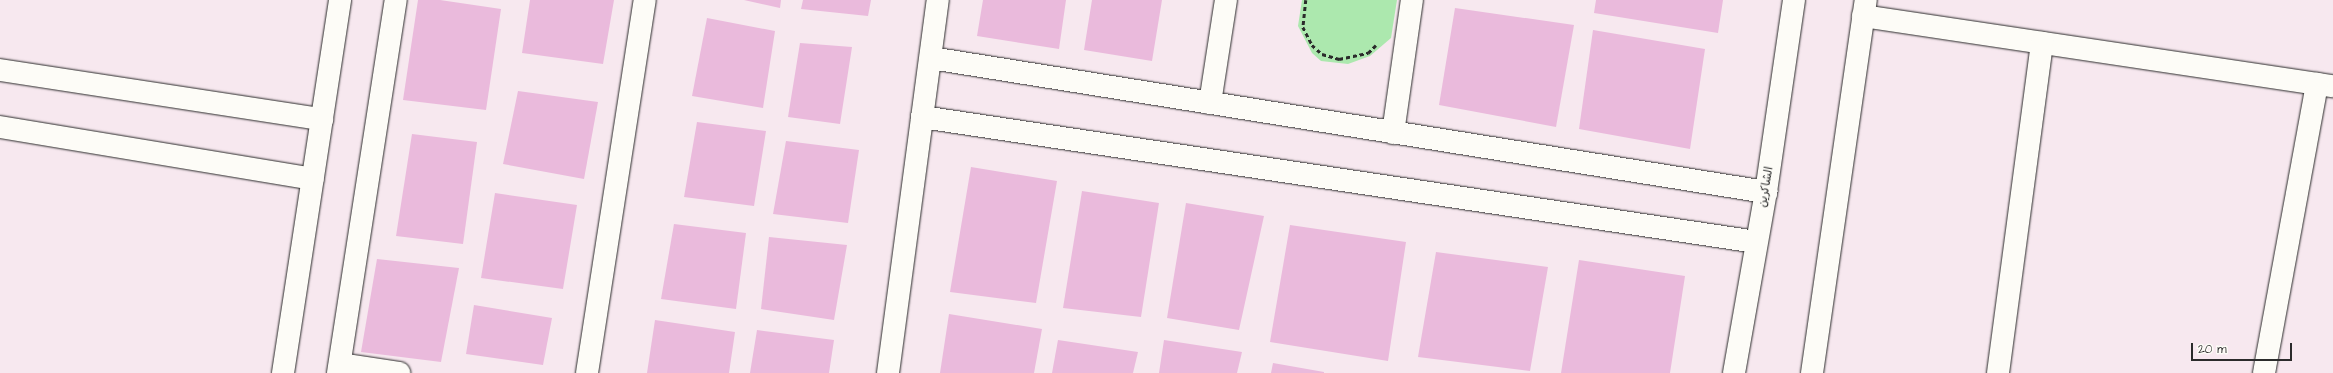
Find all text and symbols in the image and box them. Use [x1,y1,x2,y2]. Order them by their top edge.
street label: الشاكرين [1755,165,1777,209]
scale bar [2193,335,2294,361]
text: 20 m [2198,341,2227,358]

